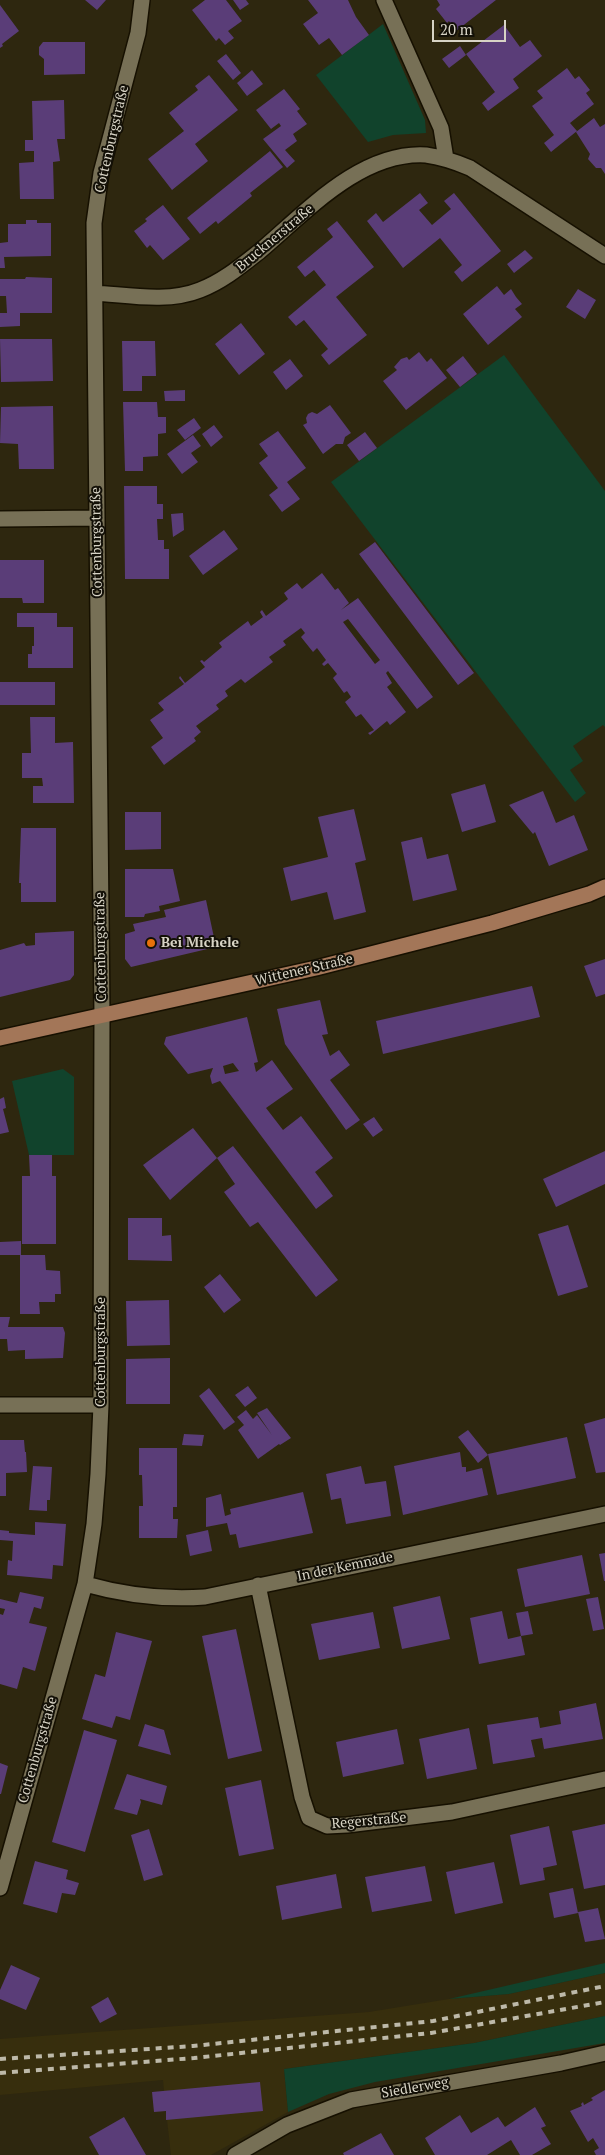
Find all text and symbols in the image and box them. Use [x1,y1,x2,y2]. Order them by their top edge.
scale bar [435,10,509,42]
text: 20 m [440,19,473,39]
street label: Cottenburgstraße [91,83,133,195]
street label: Brucknerstraße [233,201,317,275]
street label: Cottenburgstraße [88,487,106,597]
street label: Cottenburgstraße [92,892,110,1002]
place label: Bei Michele [161,935,239,951]
marker: Bei Michele [145,937,157,949]
street label: Wittener Straße [253,951,355,989]
street label: Cottenburgstraße [93,1297,109,1407]
street label: In der Kemnade [295,1549,395,1585]
street label: Cottenburgstraße [15,1695,61,1805]
street label: Regerstraße [331,1809,407,1833]
street label: Siedlerweg [380,2074,450,2102]

